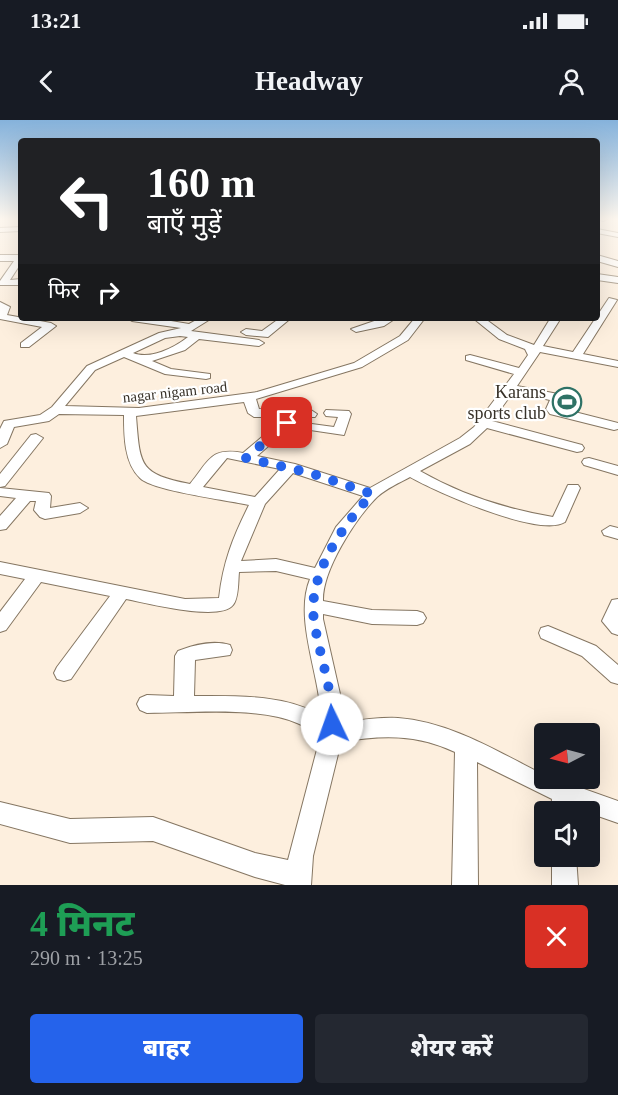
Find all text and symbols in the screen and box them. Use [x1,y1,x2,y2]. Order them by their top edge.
text: 13:21 [30,8,81,33]
icon: back [30,65,63,98]
icon: person [555,65,588,98]
text: Headway [255,66,363,96]
text: 160 m [147,160,256,206]
icon: left [48,162,126,240]
text: बाएँ मुड़ें [147,209,222,239]
icon: right [92,276,125,309]
text: फिर [48,278,80,303]
street label: nagar nigam road [122,379,229,405]
place label: Karans sports club [468,382,546,423]
sports icon: Karans sports club [551,386,583,418]
pin [261,397,312,448]
icon: arrive [270,406,303,439]
position arrow [300,692,364,756]
north arrow [534,723,600,789]
map controls [534,723,600,867]
button: sound [534,801,600,867]
text: 4 मिनट [30,904,135,944]
button: close [525,905,588,968]
text: 290 m · 13:25 [30,947,143,969]
button: बाहर [30,1014,303,1083]
button: शेयर करें [315,1014,588,1083]

